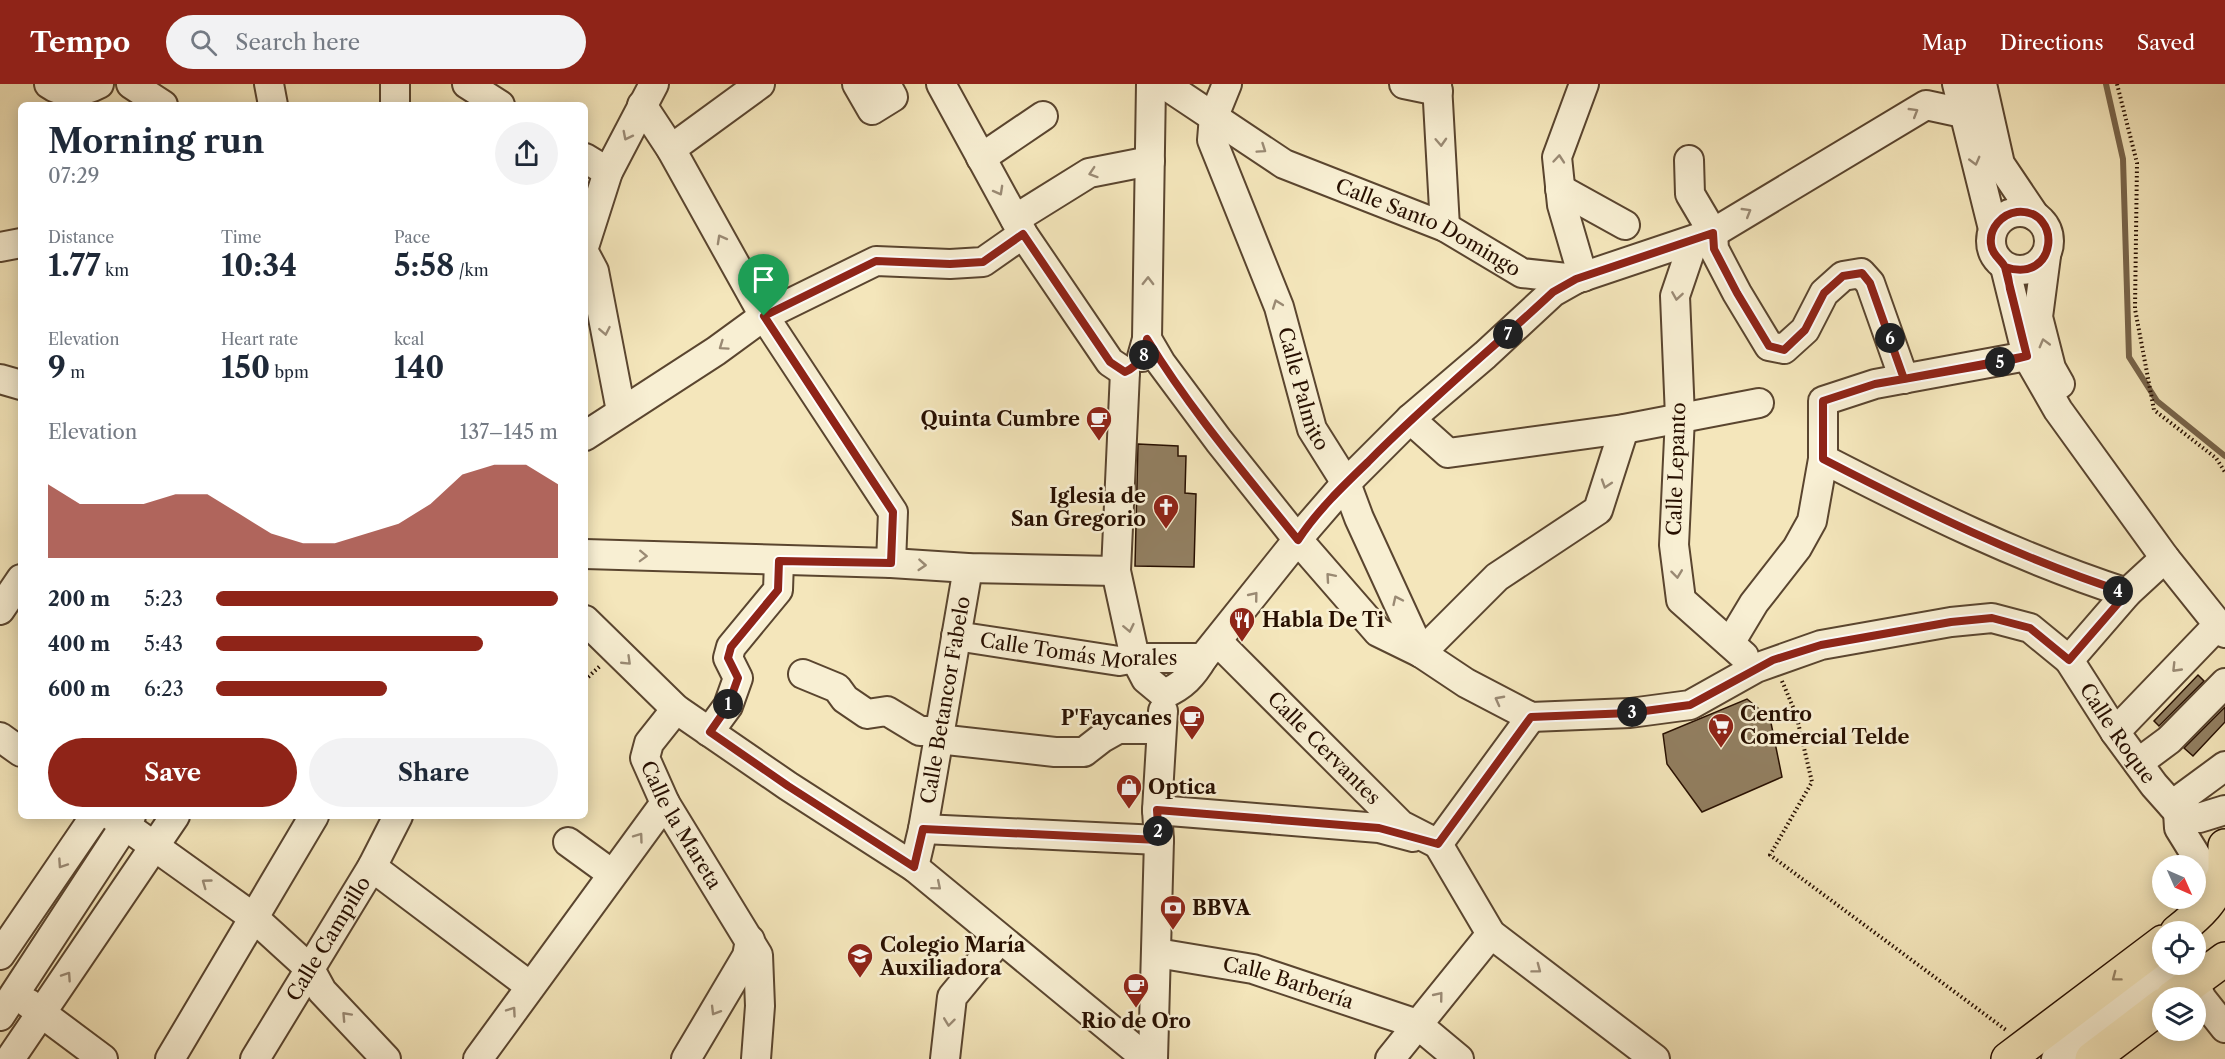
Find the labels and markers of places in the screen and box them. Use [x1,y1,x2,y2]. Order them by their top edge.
pin [738,254,789,316]
pin: 7 [1493,319,1523,349]
pin: 6 [1875,323,1905,353]
pin: 8 [1129,340,1159,370]
pin: 5 [1985,347,2015,377]
cafe icon: Quinta Cumbre [1084,404,1114,442]
place label: Quinta Cumbre [921,407,1080,431]
place label: Iglesia de San Gregorio [1011,484,1146,531]
church icon: Iglesia de San Gregorio [1151,492,1181,530]
pin: 4 [2103,576,2133,606]
restaurant icon: Habla De Ti [1227,605,1257,643]
place label: Habla De Ti [1262,608,1384,632]
pin: 1 [713,689,743,719]
pin: 3 [1617,697,1647,727]
place label: Centro Comercial Telde [1740,702,1909,749]
cafe icon: P'Faycanes [1177,703,1207,741]
place label: P'Faycanes [1061,706,1172,730]
supermarket icon: Centro Comercial Telde [1706,711,1736,749]
shop icon: Optica [1114,772,1144,810]
place label: Optica [1148,775,1217,799]
pin: 2 [1143,816,1173,846]
bank icon: BBVA [1158,893,1188,931]
place label: BBVA [1192,896,1251,920]
place label: Colegio María Auxiliadora [879,933,1026,980]
school or university icon: Colegio María Auxiliadora [845,941,875,979]
cafe icon: Rio de Oro [1121,971,1151,1009]
place label: Rio de Oro [1081,1009,1191,1033]

